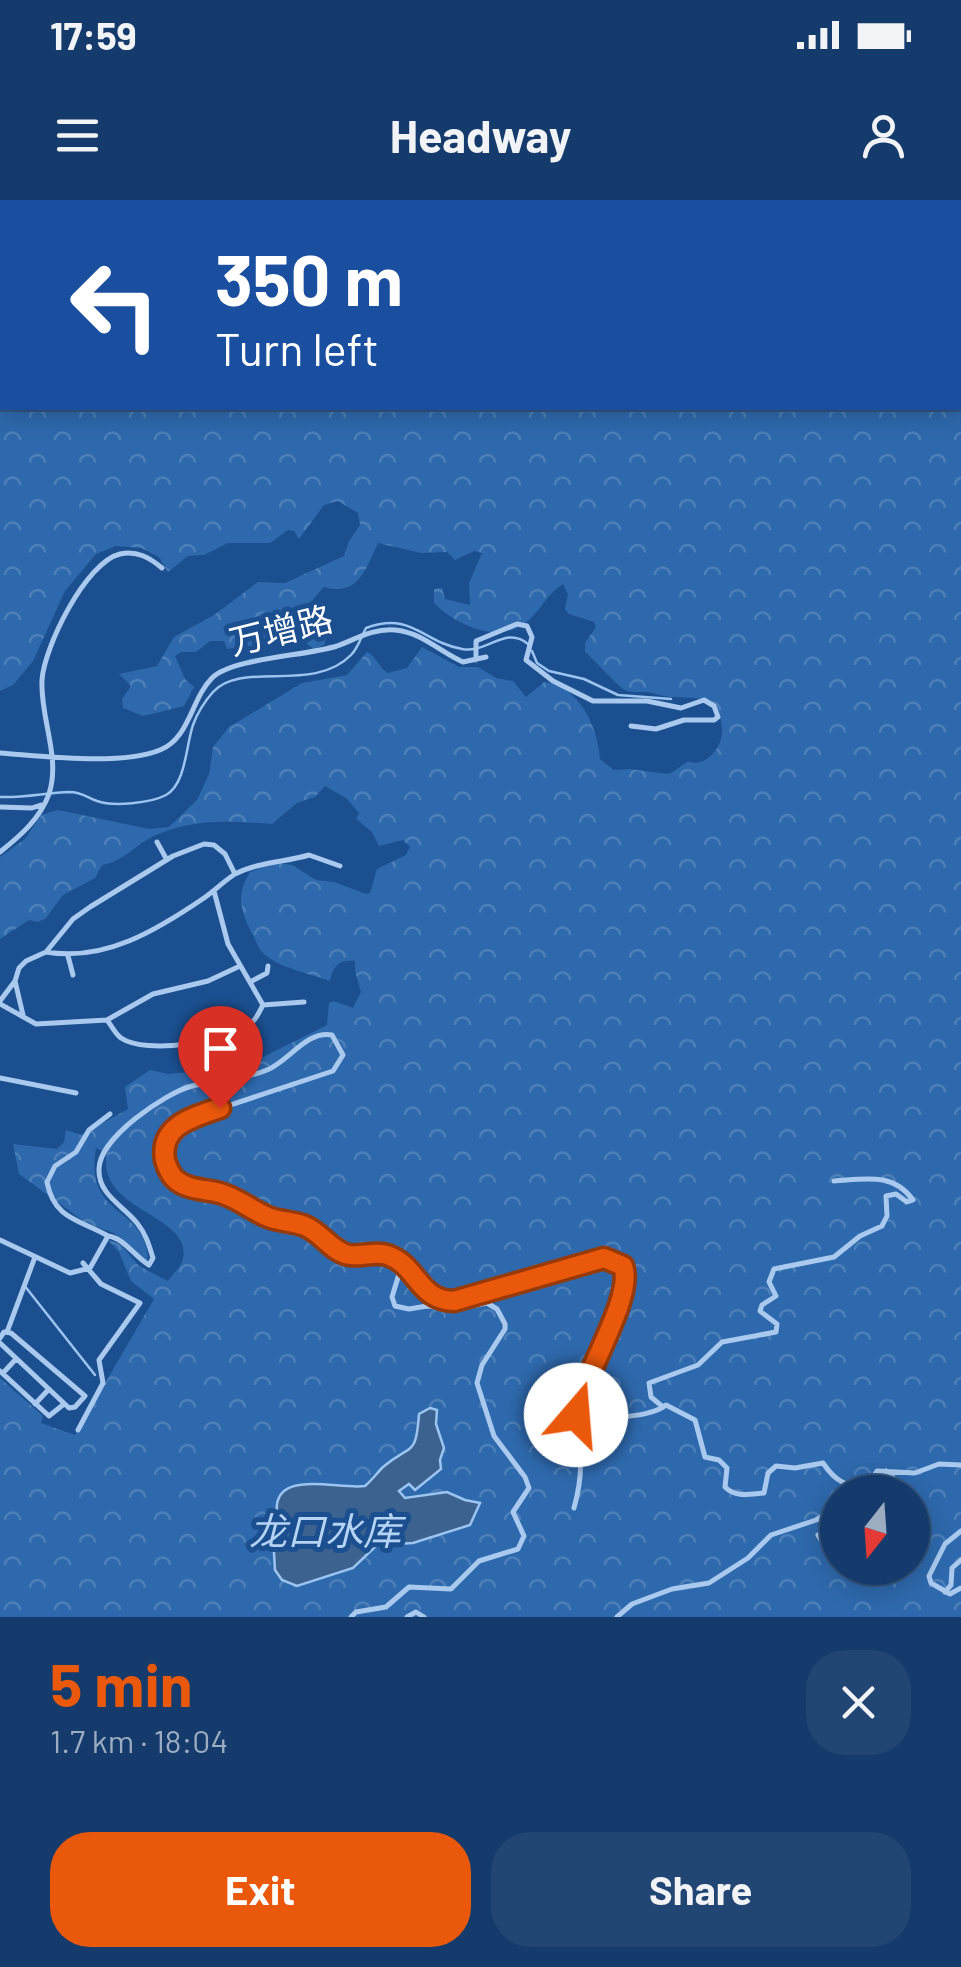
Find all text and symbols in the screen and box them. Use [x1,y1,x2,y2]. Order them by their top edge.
text: 17:59 [50,12,137,58]
icon: menu [50,108,105,163]
text: Headway [390,108,571,162]
icon: person [856,108,911,163]
text: 350 m [215,236,403,320]
icon: left [50,240,180,370]
text: Turn left [215,321,379,375]
street label: 万增路 [224,596,337,662]
pin [178,1006,263,1109]
icon: arrive [193,1021,248,1076]
position arrow [524,1363,628,1467]
north arrow [820,1475,930,1585]
map controls [820,1475,930,1585]
water label: 龙口水库 [249,1507,407,1553]
text: 5 min [50,1647,193,1719]
button: close [806,1650,911,1755]
text: 1.7 km · 18:04 [50,1721,228,1759]
button: Exit [50,1832,471,1947]
button: Share [491,1832,911,1947]

